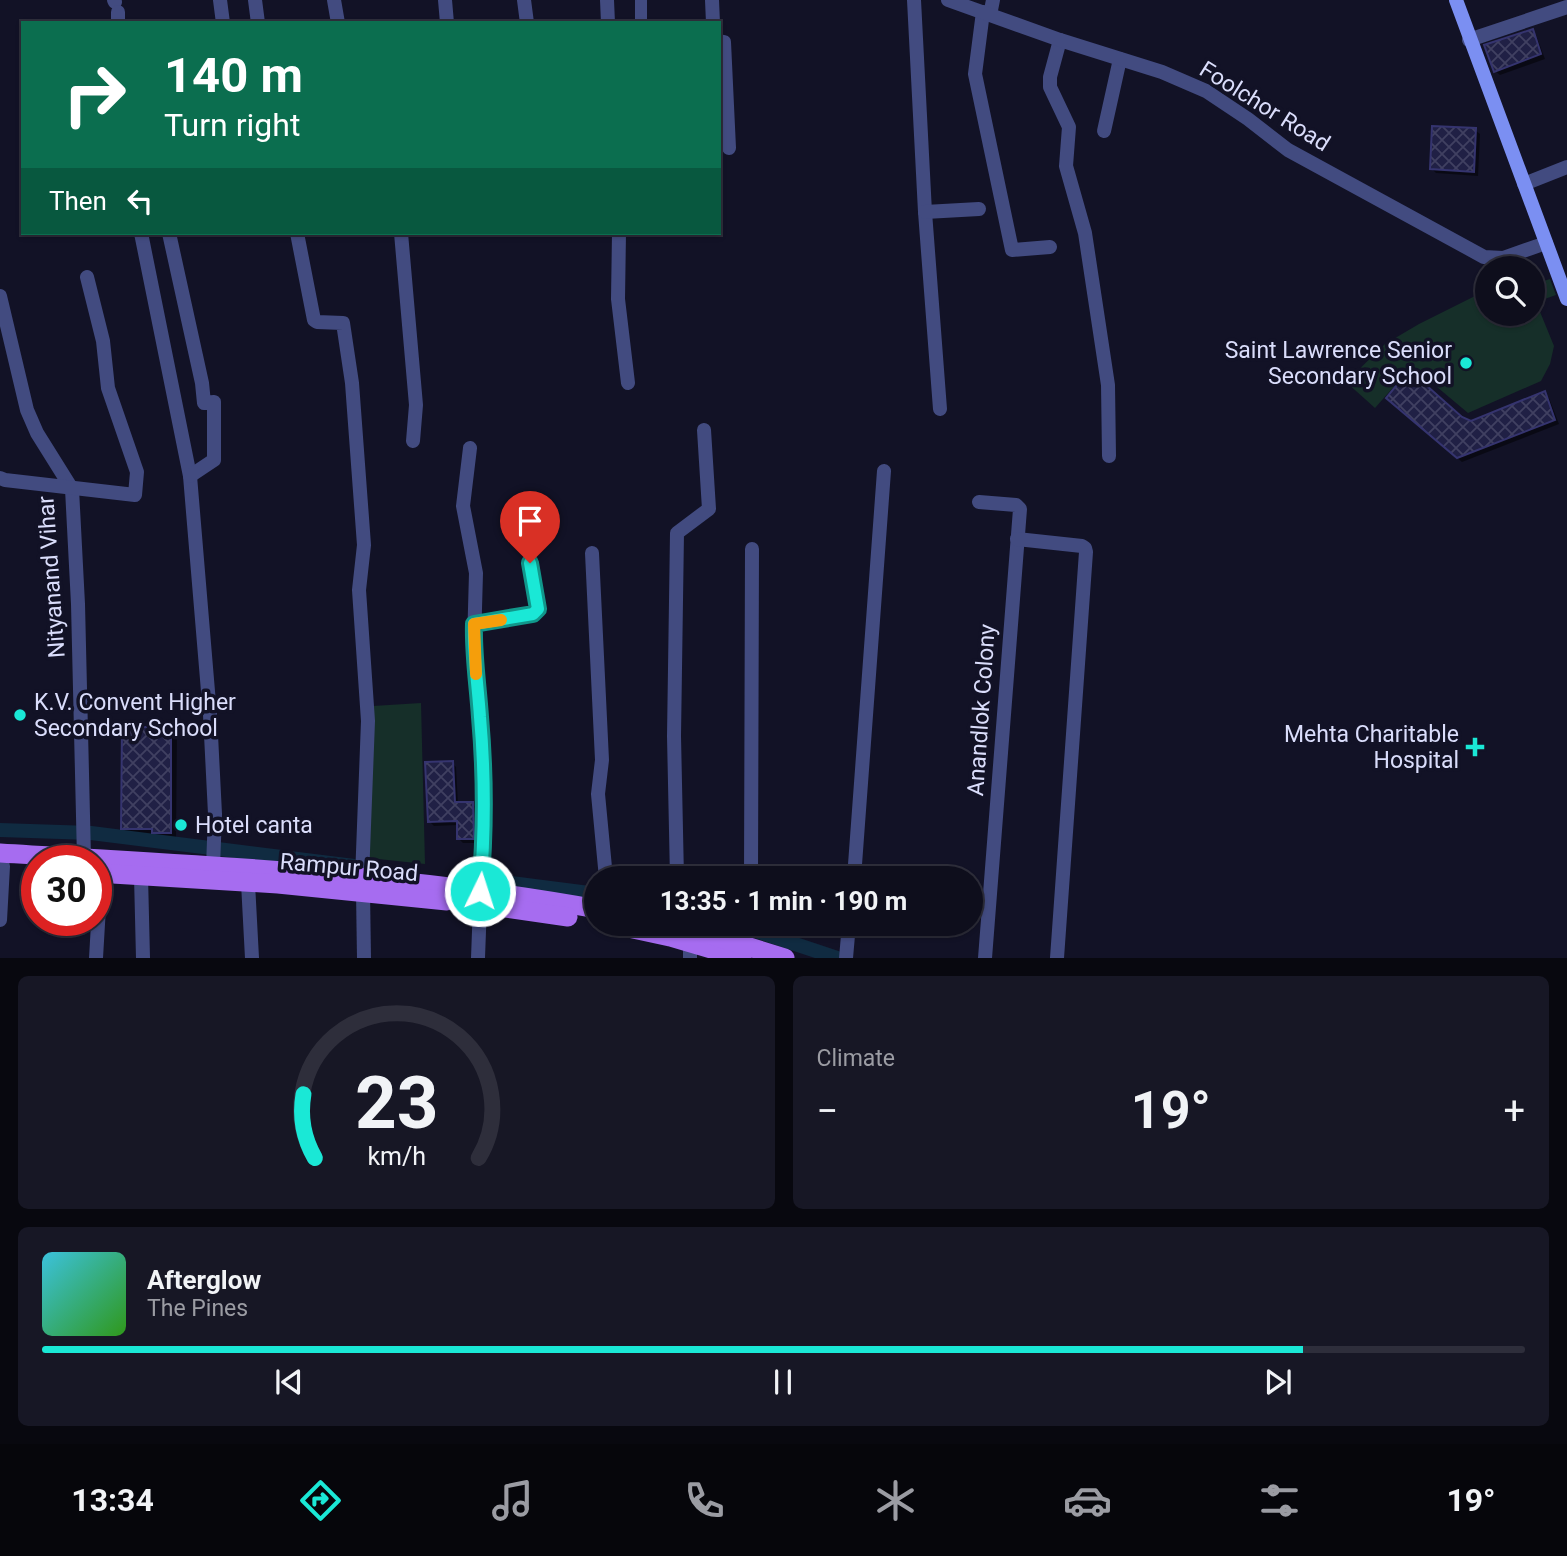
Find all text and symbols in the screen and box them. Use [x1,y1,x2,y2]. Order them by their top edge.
text: 140 m [164,47,303,104]
icon: right [49,49,140,140]
street label: Foolchor Road [1195,56,1335,157]
text: Turn right [164,106,300,144]
icon: left [121,182,159,220]
text: Then [49,186,107,216]
map controls [1475,256,1545,326]
button: search [1475,256,1545,326]
place label: Saint Lawrence Senior Secondary School [1225,337,1452,390]
marker: Saint Lawrence Senior Secondary School [1458,355,1474,371]
pin [500,491,560,563]
street label: Nityanand Vihar [32,495,71,659]
icon: arrive [511,502,549,540]
street label: Anandlok Colony [962,623,1001,797]
place label: K.V. Convent Higher Secondary School [34,689,236,742]
marker: K.V. Convent Higher Secondary School [12,707,28,723]
place label: Mehta Charitable Hospital [1284,721,1459,774]
marker: Mehta Charitable Hospital [1465,737,1485,757]
place label: Hotel canta [195,812,313,839]
marker: Hotel canta [173,817,189,833]
speed limit sign: 30 [21,845,112,936]
street label: Rampur Road [279,848,419,887]
position arrow [443,854,517,928]
text: 13:35 · 1 min · 190 m [660,886,907,916]
text: Climate [817,1045,895,1072]
text: 23 [354,1061,438,1147]
text: 19° [1131,1080,1211,1141]
text: − [817,1089,838,1133]
text: + [1503,1089,1525,1133]
text: km/h [367,1142,426,1171]
text: Afterglow [147,1265,261,1295]
text: The Pines [147,1295,248,1322]
icon: previous [270,1363,308,1401]
icon: pause [764,1363,802,1401]
icon: next [1259,1363,1297,1401]
icon: directions [296,1476,345,1525]
icon: music [488,1476,537,1525]
icon: phone [680,1476,729,1525]
icon: climate [871,1476,920,1525]
icon: car [1063,1476,1112,1525]
icon: filters [1255,1476,1304,1525]
text: 13:34 [71,1481,154,1519]
text: 19° [1446,1481,1496,1519]

